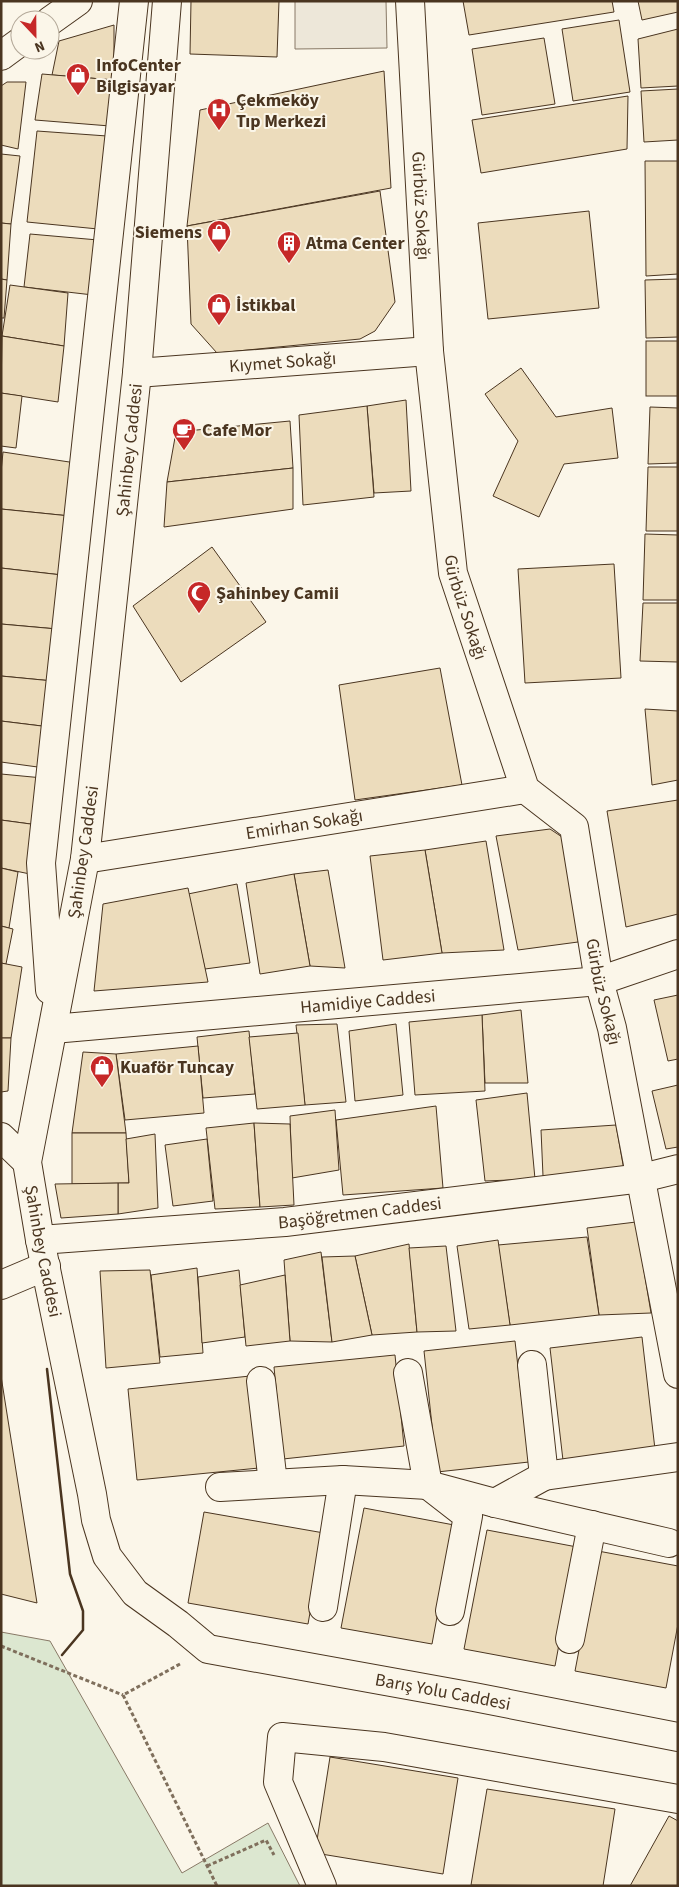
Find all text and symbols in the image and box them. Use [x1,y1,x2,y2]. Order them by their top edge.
north arrow [10,10,60,60]
text: N [31,35,48,57]
place label: InfoCenter Bilgisayar [96,53,182,99]
shop icon: InfoCenter Bilgisayar [65,62,91,96]
place label: Çekmeköy Tıp Merkezi [236,88,326,134]
hospital icon: Çekmeköy Tıp Merkezi [206,97,232,131]
street label: Gürbüz Sokağı [405,151,436,261]
shop icon: Siemens [206,219,232,253]
place label: Siemens [135,220,202,245]
building icon: Atma Center [276,230,302,264]
place label: Atma Center [305,231,405,256]
shop icon: İstikbal [206,292,232,326]
place label: İstikbal [236,293,296,318]
street label: Kıymet Sokağı [228,346,337,379]
street label: Şahinbey Caddesi [110,382,149,518]
cafe icon: Cafe Mor [171,417,197,451]
place label: Cafe Mor [202,418,273,443]
street label: Gürbüz Sokağı [438,554,493,663]
mosque icon: Şahinbey Camii [186,580,212,614]
place label: Şahinbey Camii [216,581,339,606]
street label: Şahinbey Caddesi [62,784,105,920]
street label: Emirhan Sokağı [244,803,365,846]
street label: Gürbüz Sokağı [579,937,627,1047]
street label: Hamidiye Caddesi [299,983,437,1020]
shop icon: Kuaför Tuncay [89,1054,115,1088]
place label: Kuaför Tuncay [120,1055,235,1080]
street label: Şahinbey Caddesi [18,1183,67,1320]
street label: Başöğretmen Caddesi [277,1191,443,1235]
street label: Barış Yolu Caddesi [373,1667,513,1717]

